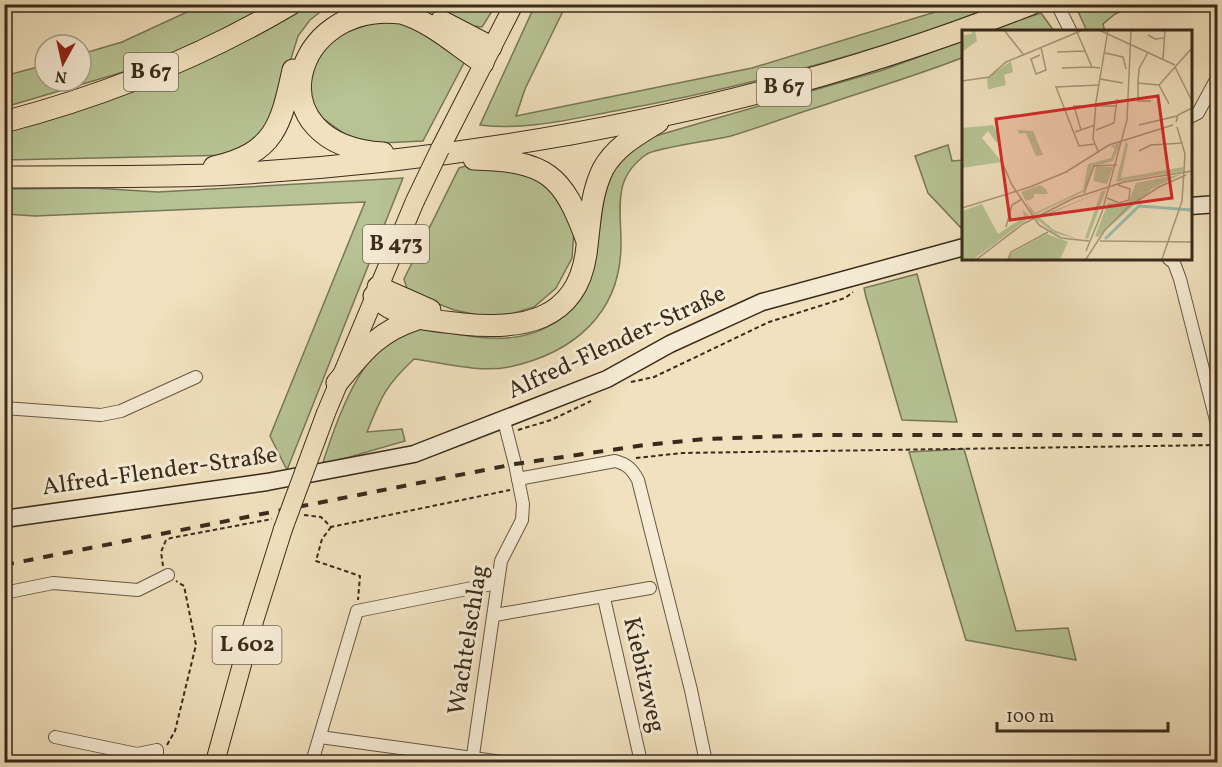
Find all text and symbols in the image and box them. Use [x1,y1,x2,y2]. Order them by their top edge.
inset map [962,30,1192,260]
north arrow [33,33,93,93]
road number: B 67 [124,53,178,91]
text: N [54,64,68,88]
road number: B 67 [757,68,811,106]
road number: B 473 [363,225,429,263]
street label: Alfred-Flender-Straße [502,277,732,409]
street label: Alfred-Flender-Straße [40,439,280,505]
street label: Wachtelschlag [440,562,498,718]
street label: Kiebitzweg [613,614,673,736]
road number: L 602 [212,626,282,664]
scale bar [997,695,1168,733]
text: 100 m [1006,705,1055,730]

